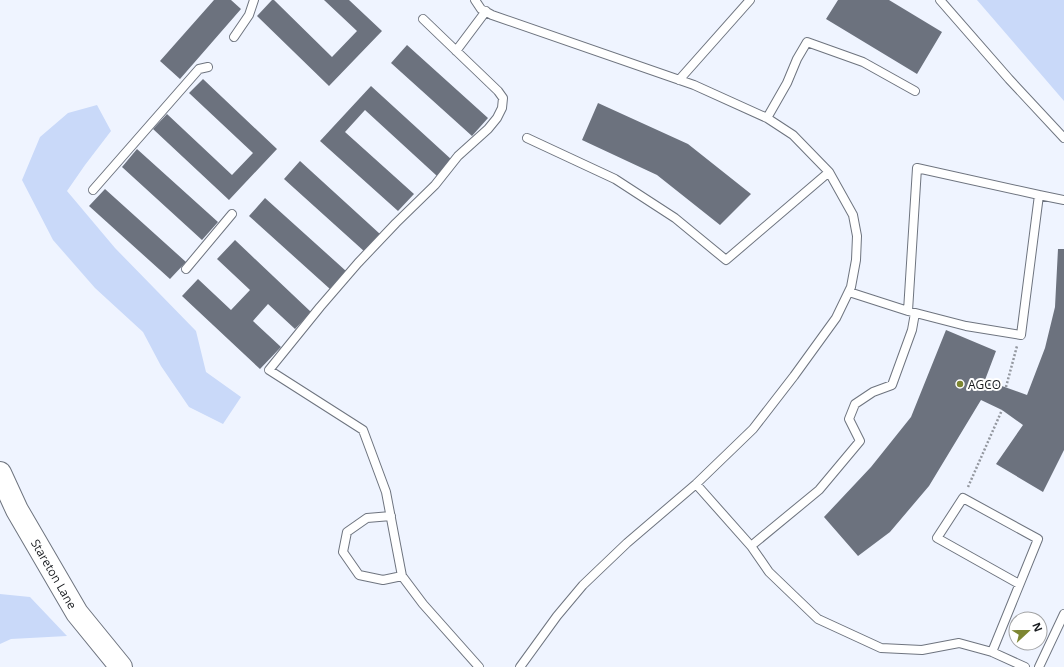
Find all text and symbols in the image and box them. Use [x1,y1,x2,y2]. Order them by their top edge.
place label: AGCO [968,376,1001,393]
marker: AGCO [955,379,965,389]
street label: Stareton Lane [27,536,81,612]
north arrow [1008,611,1048,651]
text: N [1029,620,1046,634]

